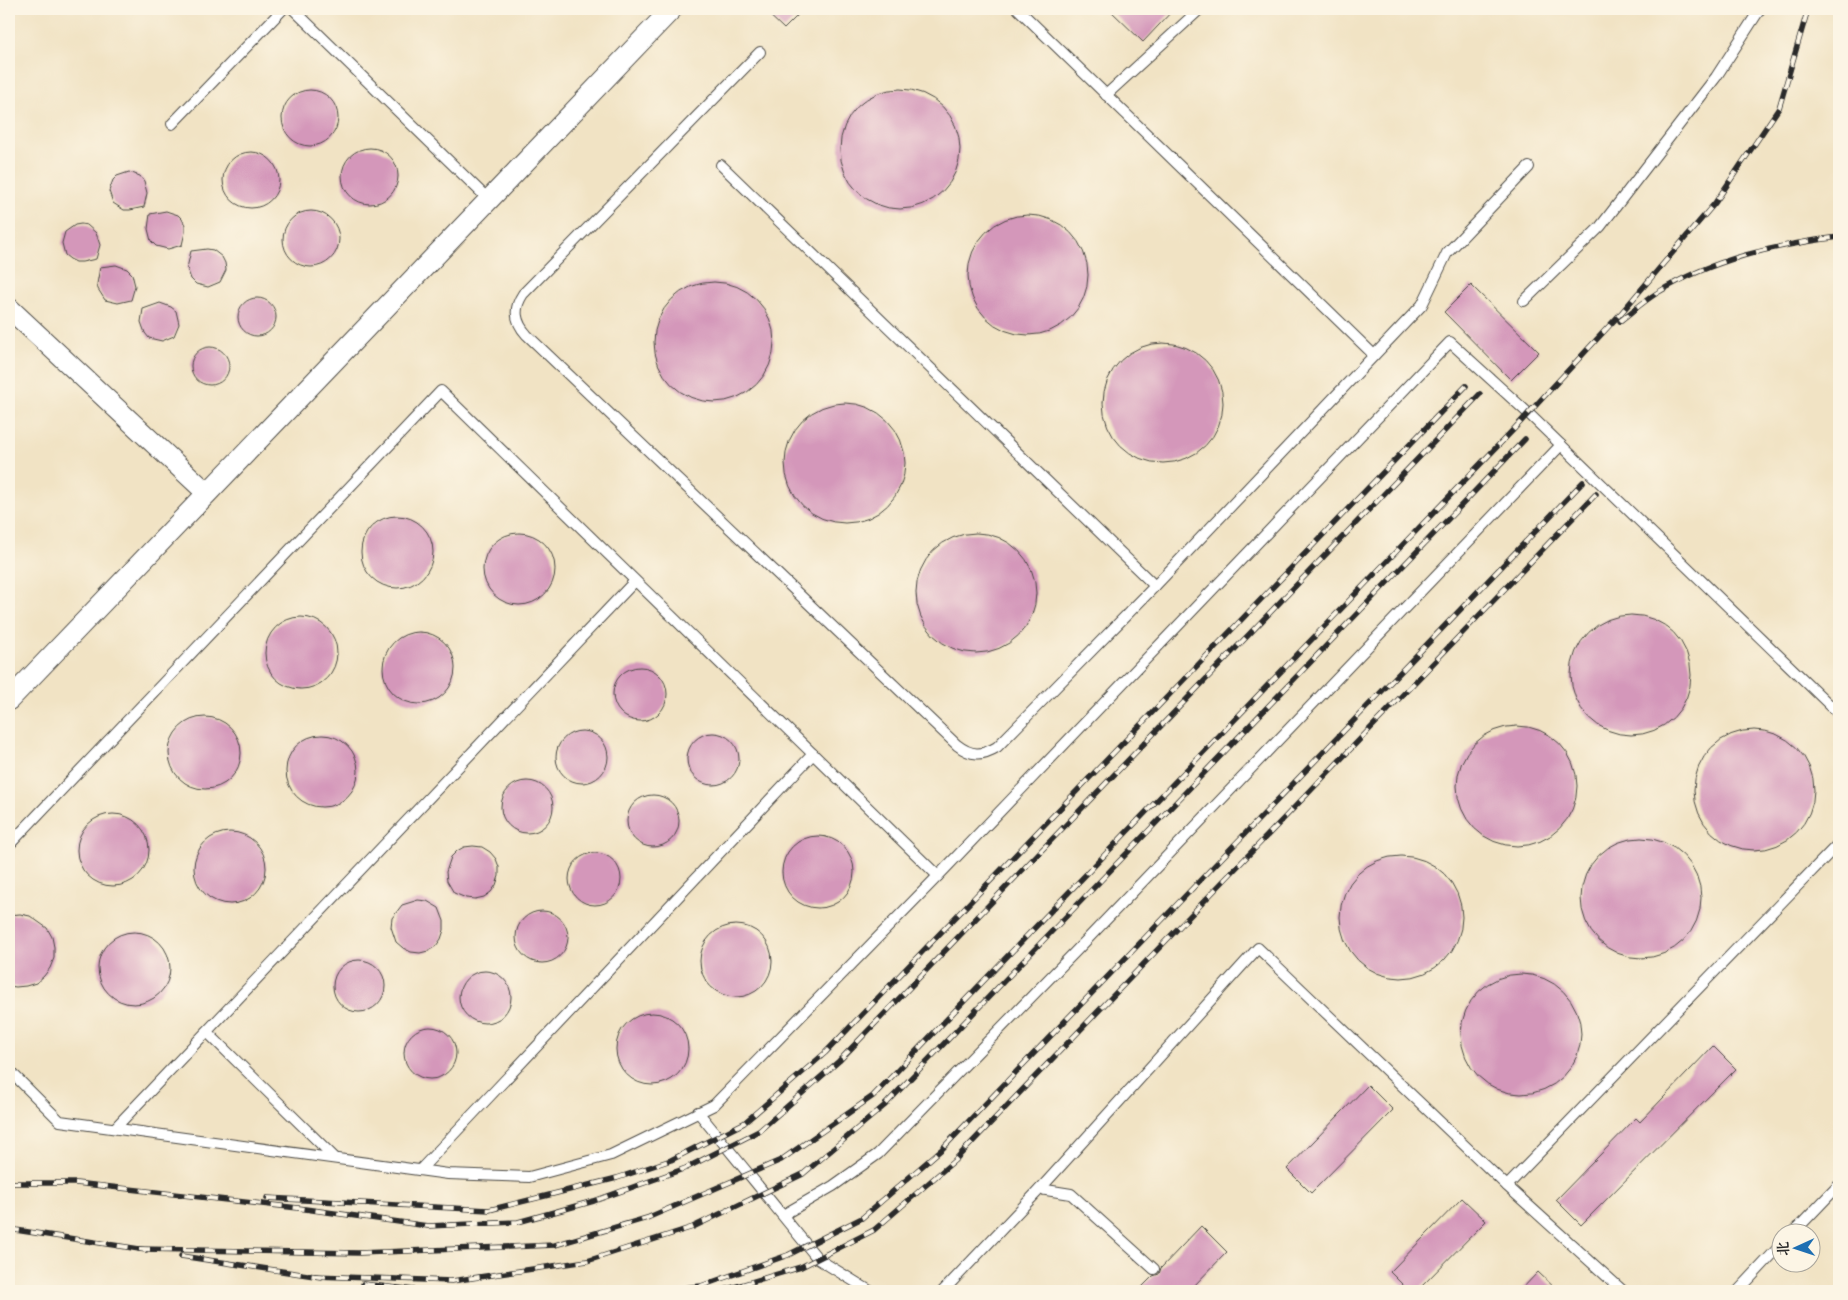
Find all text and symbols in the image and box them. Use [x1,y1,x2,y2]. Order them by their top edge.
north arrow [1770,1222,1820,1272]
text: 北 [1774,1241,1792,1256]

